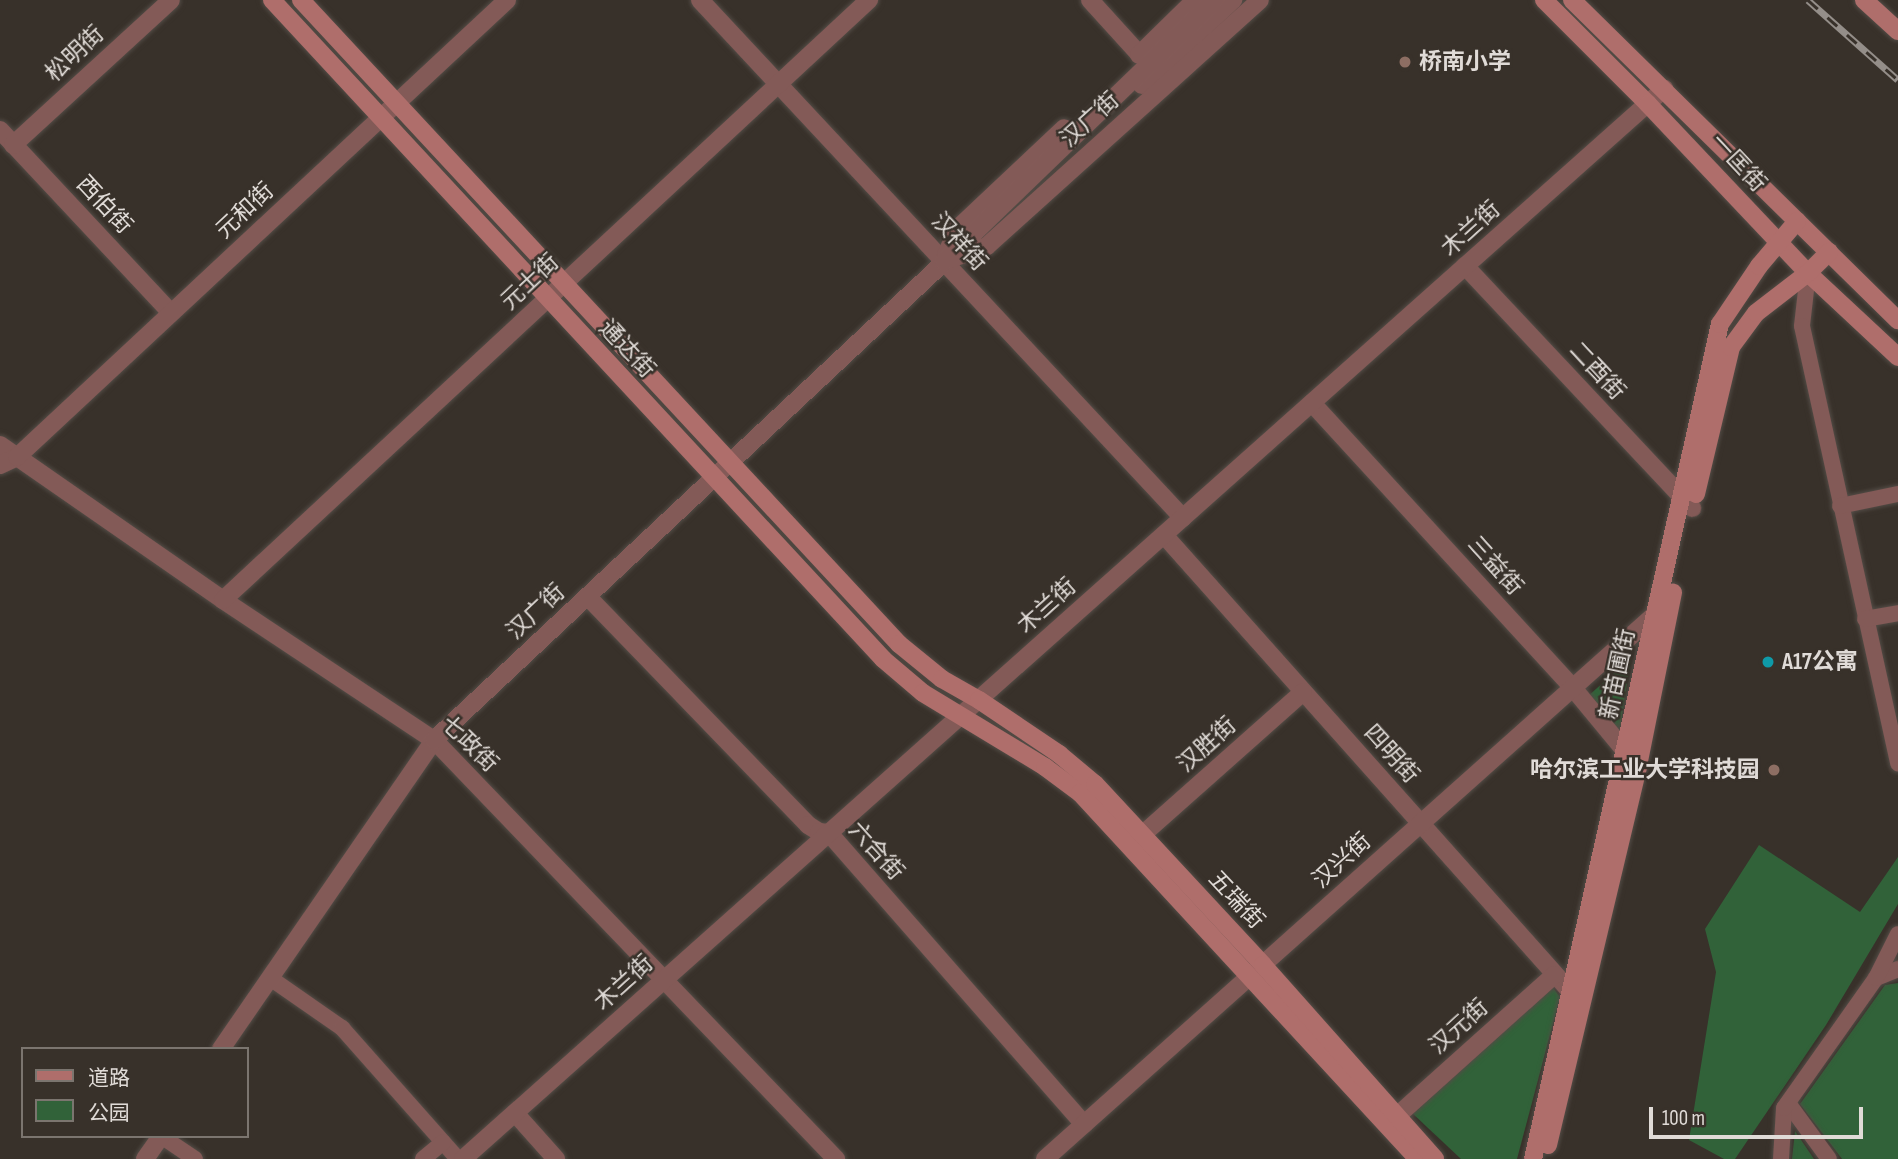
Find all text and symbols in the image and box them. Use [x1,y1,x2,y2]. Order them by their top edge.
street label: 松明街 [40,20,110,88]
place label: 桥南小学 [1419,48,1511,76]
marker: 桥南小学 [1397,54,1413,70]
street label: 汉广街 [1055,87,1125,153]
street label: 一匡街 [1704,128,1772,198]
street label: 西伯街 [70,170,138,240]
street label: 元和街 [210,177,280,245]
street label: 木兰街 [1436,196,1506,262]
street label: 汉祥街 [925,207,993,277]
street label: 元士街 [495,248,565,316]
street label: 通达街 [593,314,661,384]
street label: 二酉街 [1563,336,1631,406]
street label: 三益街 [1462,531,1528,601]
street label: 木兰街 [1012,573,1082,639]
street label: 汉广街 [501,578,571,646]
street label: 新苗圃街 [1595,626,1641,722]
place label: A17公寓 [1782,648,1858,676]
marker: A17公寓 [1760,654,1776,670]
street label: 七政街 [435,710,503,778]
street label: 汉胜街 [1172,712,1242,778]
street label: 四明街 [1358,719,1424,789]
place label: 哈尔滨工业大学科技园 [1530,756,1760,784]
marker: 哈尔滨工业大学科技园 [1766,762,1782,778]
street label: 六合街 [843,816,909,886]
street label: 汉兴街 [1307,828,1377,894]
street label: 五瑞街 [1202,865,1270,935]
street label: 木兰街 [589,950,659,1016]
street label: 汉元街 [1424,994,1494,1060]
legend [21,1047,248,1138]
text: 道路 [88,1066,130,1091]
scale bar [1653,1092,1867,1136]
text: 公园 [88,1101,130,1126]
text: 100 m [1662,1106,1705,1131]

